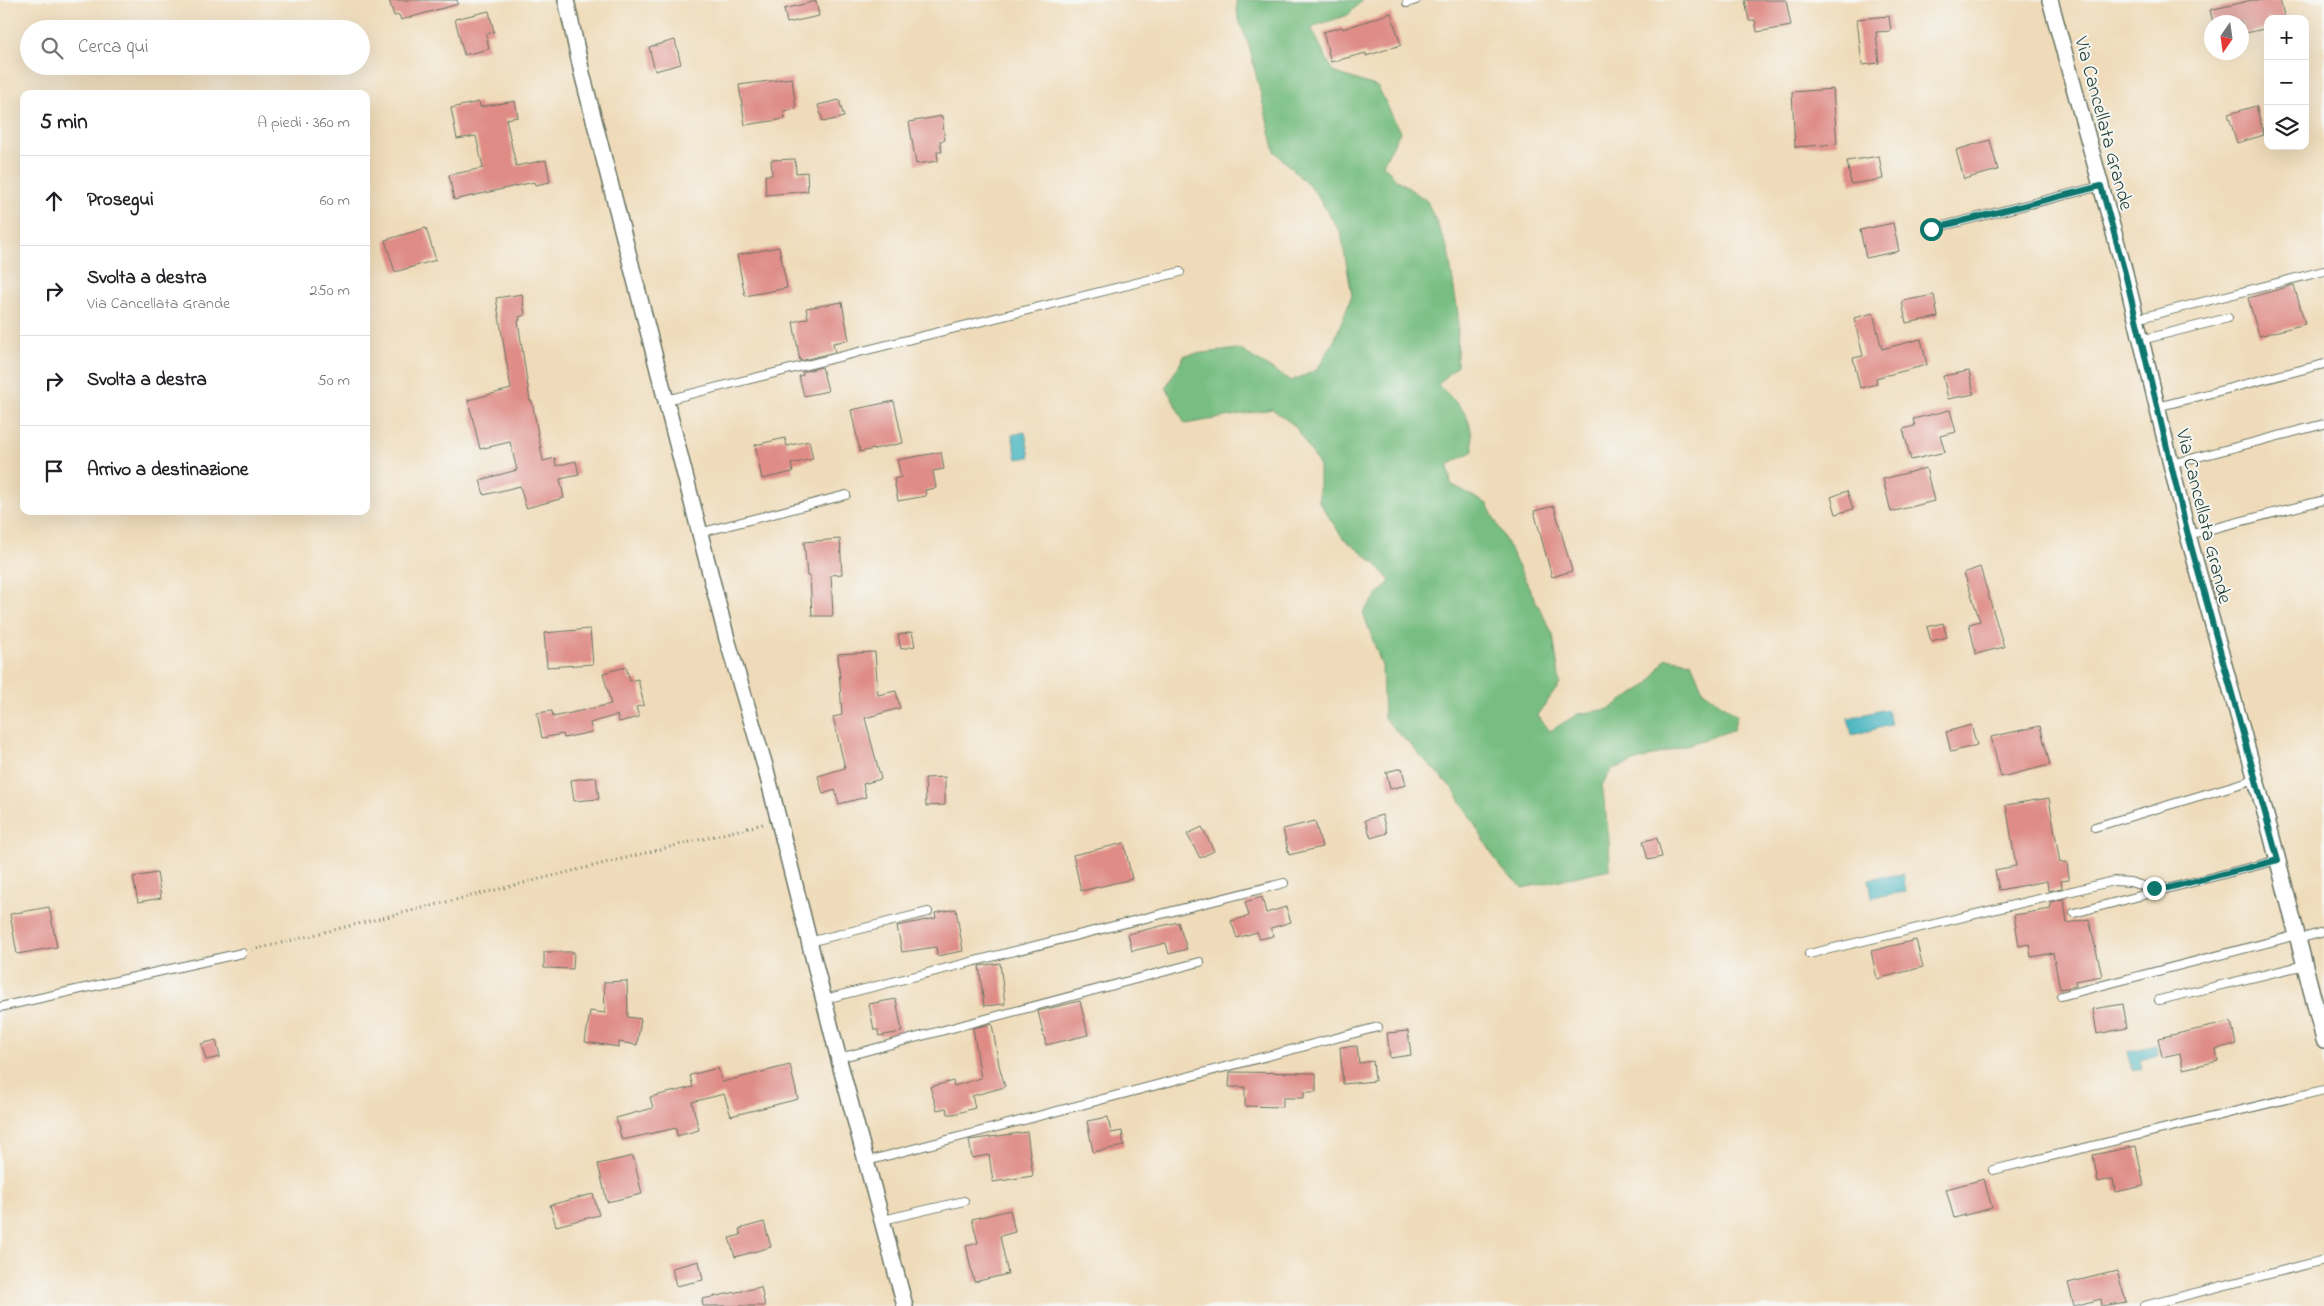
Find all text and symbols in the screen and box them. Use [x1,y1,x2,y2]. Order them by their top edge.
north arrow [2204,15,2249,60]
map controls [2264,15,2309,150]
button: + [2264,15,2309,60]
search box [20,20,370,75]
street label: Via Cancellata Grande [2065,33,2140,214]
icon: search [38,34,66,62]
text: Cerca qui [78,34,148,61]
button: − [2264,60,2309,105]
button: layers [2264,105,2309,150]
text: 5 min [40,108,88,138]
text: A piedi · 360 m [257,111,350,135]
icon: ahead [40,187,68,215]
text: Prosegui [87,187,154,214]
text: 60 m [320,189,350,213]
route start [1920,218,1943,241]
text: Svolta a destra [87,265,207,292]
icon: right [40,277,68,305]
text: 250 m [310,279,350,303]
text: Via Cancellata Grande [87,292,230,316]
icon: right [40,367,68,395]
text: Svolta a destra [87,367,207,394]
text: 50 m [318,369,350,393]
street label: Via Cancellata Grande [2167,425,2238,607]
icon: arrive [40,457,68,485]
text: Arrivo a destinazione [87,457,248,484]
route end [2143,877,2166,900]

